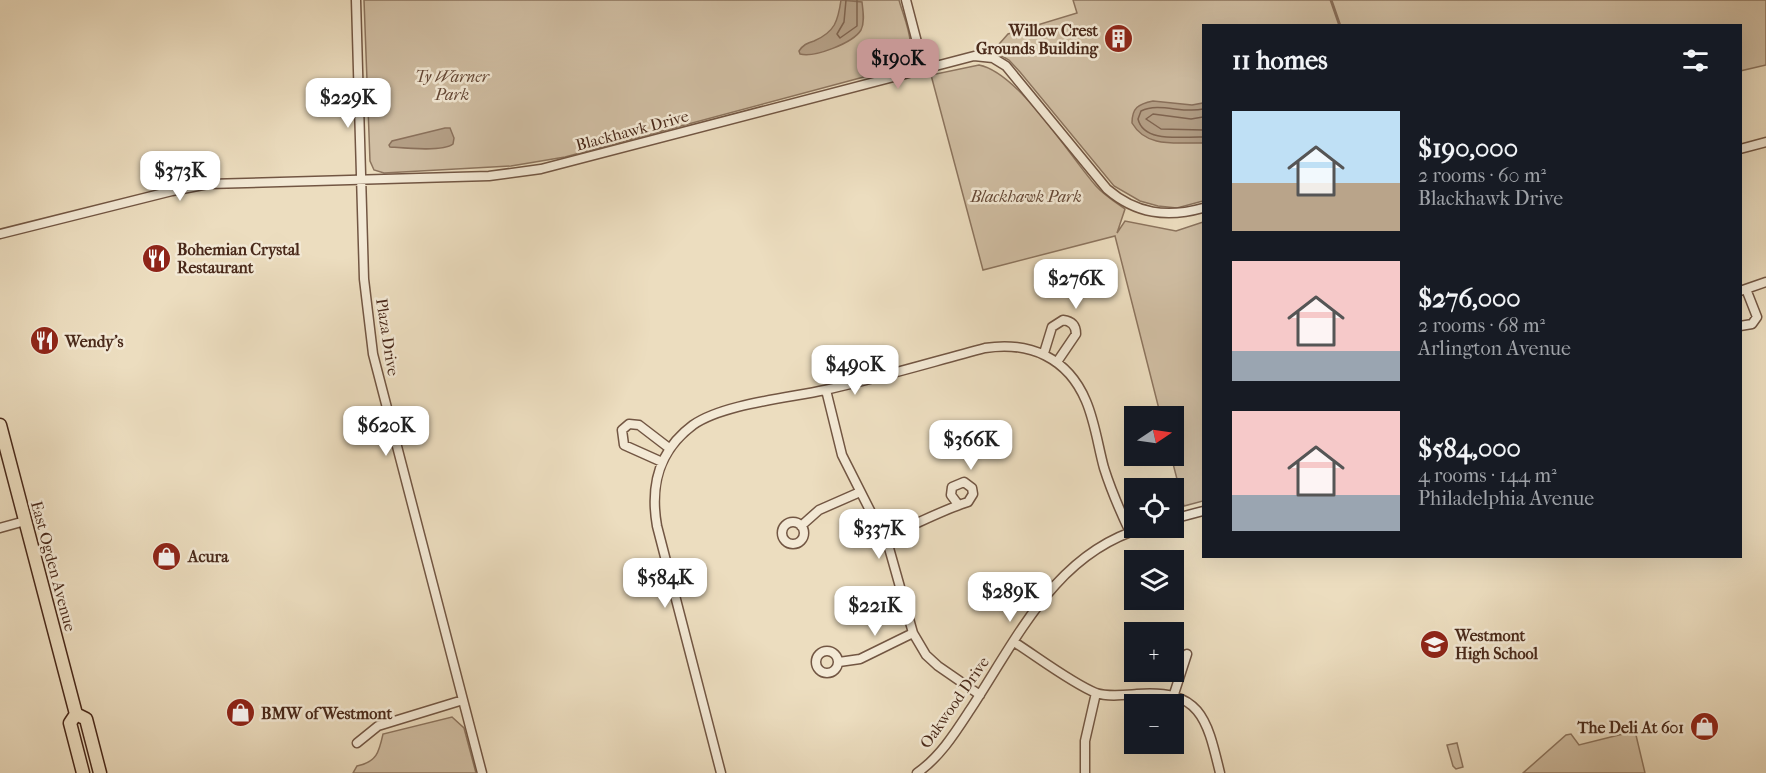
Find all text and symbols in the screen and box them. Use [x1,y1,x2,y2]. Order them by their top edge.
place label: Willow Crest Grounds Building [976,21,1098,59]
building icon: Willow Crest Grounds Building [1103,23,1135,55]
pin: $190K [856,39,940,90]
icon: filters [1679,44,1712,77]
text: 11 homes [1232,45,1328,76]
text: $190K [871,47,925,70]
park label: Ty Warner Park [415,67,491,104]
pin: $229K [306,78,390,129]
text: $229K [320,86,376,109]
street label: Blackhawk Drive [574,106,691,155]
text: $190,000 [1418,133,1518,164]
icon: home [1280,135,1352,207]
pin: $373K [138,151,222,202]
text: $373K [154,159,206,182]
text: 2 rooms · 60 m² [1418,164,1546,187]
park label: Blackhawk Park [969,187,1082,206]
text: Blackhawk Drive [1418,187,1563,210]
place label: Bohemian Crystal Restaurant [177,240,300,277]
restaurant icon: Bohemian Crystal Restaurant [140,242,172,274]
pin: $276K [1034,259,1118,310]
text: $276K [1048,267,1104,290]
text: $276,000 [1418,283,1521,314]
icon: home [1280,285,1352,357]
street label: Plaza Drive [372,297,403,377]
text: 2 rooms · 68 m² [1418,314,1545,337]
restaurant icon: Wendy's [28,325,60,357]
place label: Wendy's [64,332,123,352]
text: Arlington Avenue [1418,337,1571,360]
pin: $490K [813,345,897,396]
text: $490K [826,353,884,376]
pin: $620K [344,406,428,457]
north arrow [1124,406,1184,466]
map controls [1124,406,1184,754]
text: $620K [357,414,415,437]
pin: $366K [929,420,1013,471]
text: $366K [943,428,999,451]
text: $584,000 [1418,433,1521,464]
icon: home [1280,435,1352,507]
text: 4 rooms · 144 m² [1418,464,1557,487]
button: locate [1124,478,1184,538]
text: Philadelphia Avenue [1418,487,1594,510]
street label: East Ogden Avenue [27,499,80,634]
pin: $337K [837,509,921,560]
text: $337K [853,517,905,540]
shop icon: Acura [151,540,183,572]
place label: Acura [187,547,229,566]
button: layers [1124,550,1184,610]
pin: $584K [623,558,707,609]
text: $584K [637,566,693,589]
pin: $289K [968,572,1052,623]
text: $289K [982,580,1038,603]
pin: $221K [833,586,917,637]
text: $221K [848,594,902,617]
button: + [1124,622,1184,682]
place label: Westmont High School [1454,626,1539,664]
school or university icon: Westmont High School [1418,628,1450,660]
street label: Oakwood Drive [916,653,993,752]
button: − [1124,694,1184,754]
shop icon: BMW of Westmont [224,697,256,729]
place label: BMW of Westmont [261,704,392,723]
shop icon: The Deli At 601 [1689,711,1721,743]
place label: The Deli At 601 [1577,718,1684,737]

